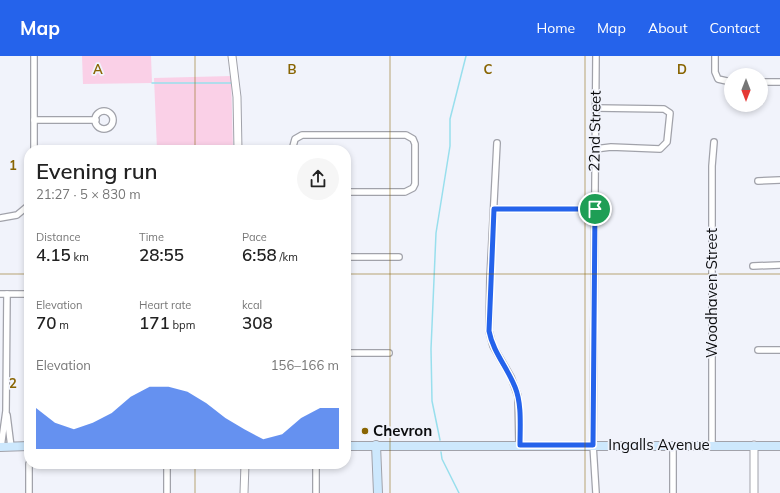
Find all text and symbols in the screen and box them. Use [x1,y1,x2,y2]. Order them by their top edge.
text: Map [20,16,60,40]
text: Home [536,19,575,37]
text: Map [597,19,626,37]
text: About [648,19,688,37]
text: Contact [710,19,760,37]
text: A [93,61,103,77]
text: B [288,61,297,77]
text: C [484,61,493,77]
text: D [677,61,687,77]
north arrow [724,68,768,112]
map controls [724,68,768,112]
street label: 22nd Street [584,90,605,172]
text: 1 [9,157,17,173]
text: Evening run [36,157,158,185]
button: share [297,158,339,200]
text: 21:27 · 5 × 830 m [36,186,141,202]
pin [578,192,612,226]
icon: arrive [584,198,606,220]
street label: Woodhaven Street [702,228,721,358]
text: Distance [36,230,80,244]
text: Time [139,230,164,244]
text: Pace [242,230,267,244]
text: 4.15 [36,244,71,265]
text: 28:55 [139,244,184,265]
text: 6:58 [242,244,277,265]
text: km [71,250,89,264]
text: /km [277,250,298,264]
text: Elevation [36,298,83,312]
text: Heart rate [139,298,191,312]
text: kcal [242,298,262,312]
text: 70 [36,312,56,333]
text: 171 [139,312,170,333]
text: 308 [242,312,273,333]
text: m [56,318,69,332]
text: bpm [170,318,195,332]
text: Elevation [36,357,91,373]
text: 156–166 m [271,357,339,373]
text: 2 [9,375,17,391]
place label: Chevron [373,421,432,440]
marker: Chevron [360,426,370,436]
street label: Ingalls Avenue [608,435,710,454]

